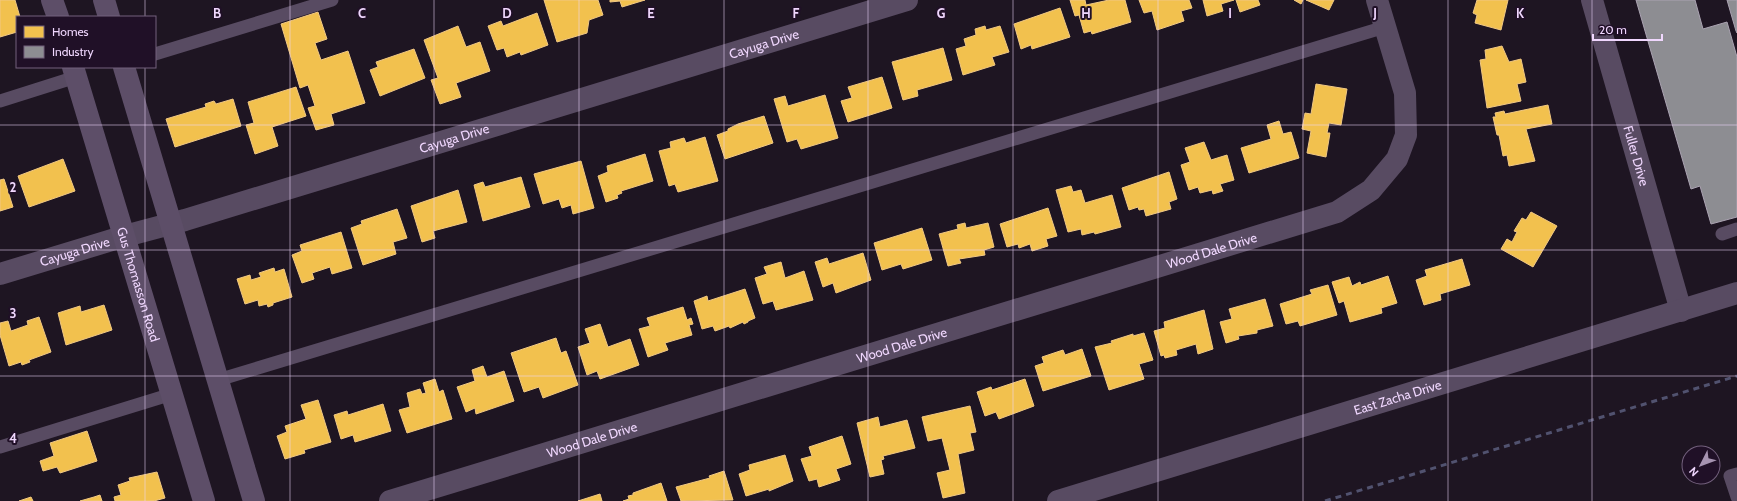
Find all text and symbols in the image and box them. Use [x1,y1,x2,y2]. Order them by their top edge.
text: B [213,5,221,21]
text: C [358,5,366,21]
text: D [502,5,512,21]
text: E [647,5,655,21]
text: F [793,5,800,21]
text: G [937,5,946,21]
text: H [1081,5,1091,21]
text: I [1228,5,1232,21]
text: J [1372,5,1377,21]
text: K [1516,5,1525,21]
legend [16,16,156,68]
scale bar [1593,16,1662,42]
text: 20 m [1599,22,1627,37]
text: Homes [52,24,89,39]
street label: Cayuga Drive [727,25,801,62]
text: Industry [52,44,93,59]
street label: Cayuga Drive [417,120,491,156]
street label: Fuller Drive [1620,124,1653,188]
text: 2 [10,179,17,195]
street label: Gus Thomasson Road [114,225,163,344]
street label: Wood Dale Drive [1164,229,1259,272]
street label: Cayuga Drive [38,233,112,269]
text: 3 [9,305,17,321]
street label: Wood Dale Drive [855,323,949,366]
street label: East Zacha Drive [1352,376,1443,418]
street label: Wood Dale Drive [545,418,639,461]
text: 4 [9,430,17,446]
north arrow [1681,445,1721,485]
text: N [1686,464,1701,479]

